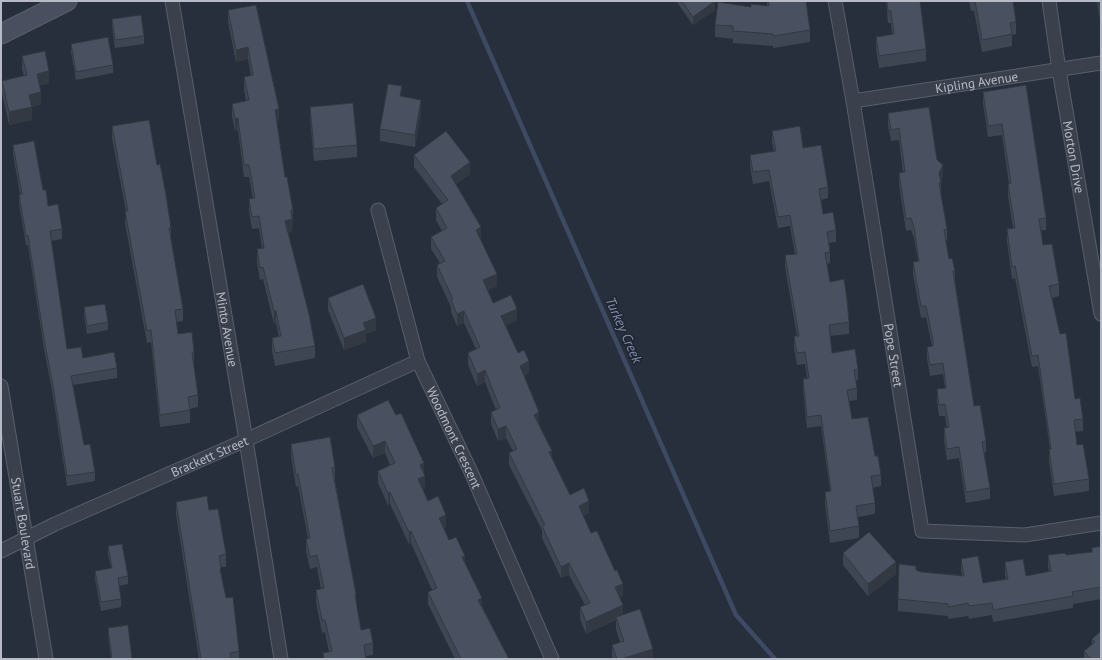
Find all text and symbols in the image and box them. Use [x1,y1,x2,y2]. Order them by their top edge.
street label: Kipling Avenue [934,68,1019,97]
street label: Morton Drive [1059,120,1088,195]
street label: Minto Avenue [212,291,242,368]
water label: Turkey Creek [601,294,647,367]
street label: Pope Street [880,322,907,389]
street label: Woodmont Crescent [422,384,485,492]
street label: Brackett Street [168,432,251,481]
street label: Stuart Boulevard [7,476,39,571]

